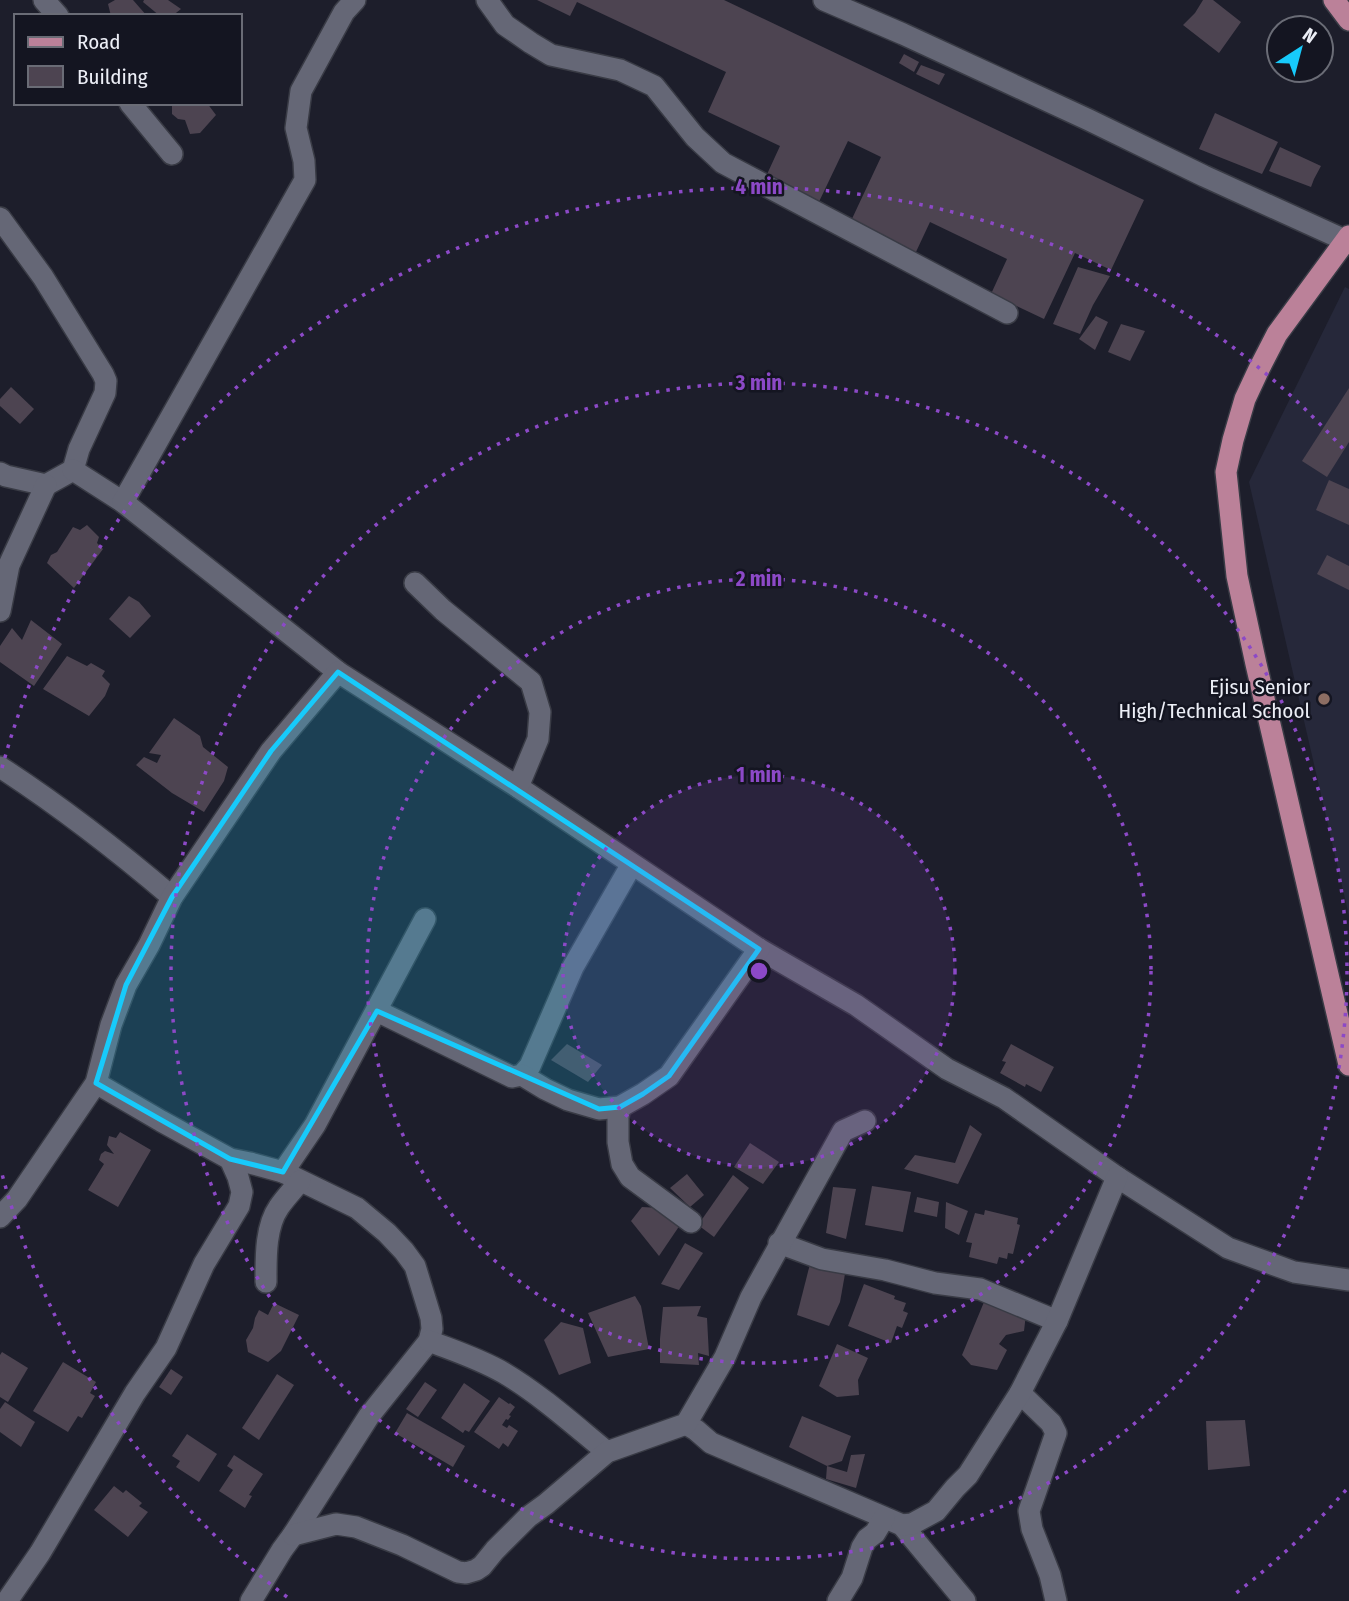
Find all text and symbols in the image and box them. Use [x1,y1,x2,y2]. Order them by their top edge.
legend [14,14,242,105]
north arrow [1265,14,1335,84]
text: N [1298,23,1321,48]
text: Road [77,29,121,55]
text: Building [77,64,148,90]
text: 4 min [735,174,783,200]
text: 3 min [735,370,782,396]
text: 2 min [735,566,782,592]
place label: Ejisu Senior High/Technical School [1118,674,1311,724]
marker: Ejisu Senior High/Technical School [1316,691,1332,707]
text: 1 min [736,762,782,788]
centre of rings [747,959,771,983]

